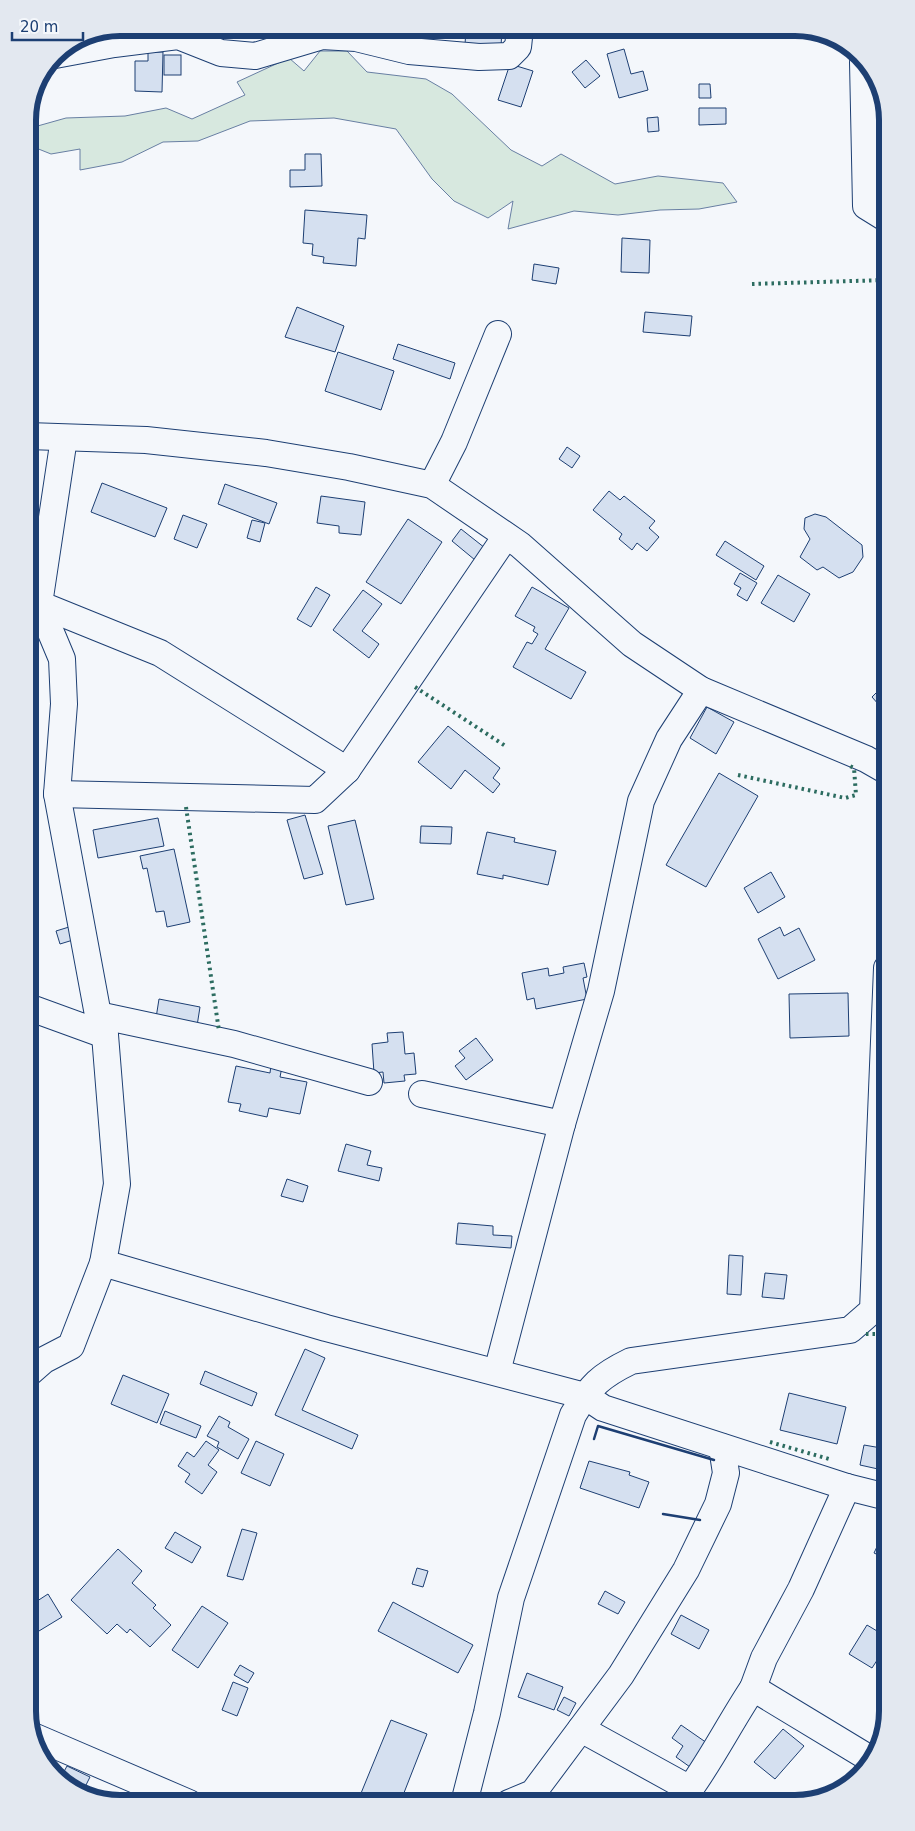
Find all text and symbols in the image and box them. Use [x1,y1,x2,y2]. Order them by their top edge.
scale bar [12,10,84,42]
text: 20 m [20,18,58,36]

